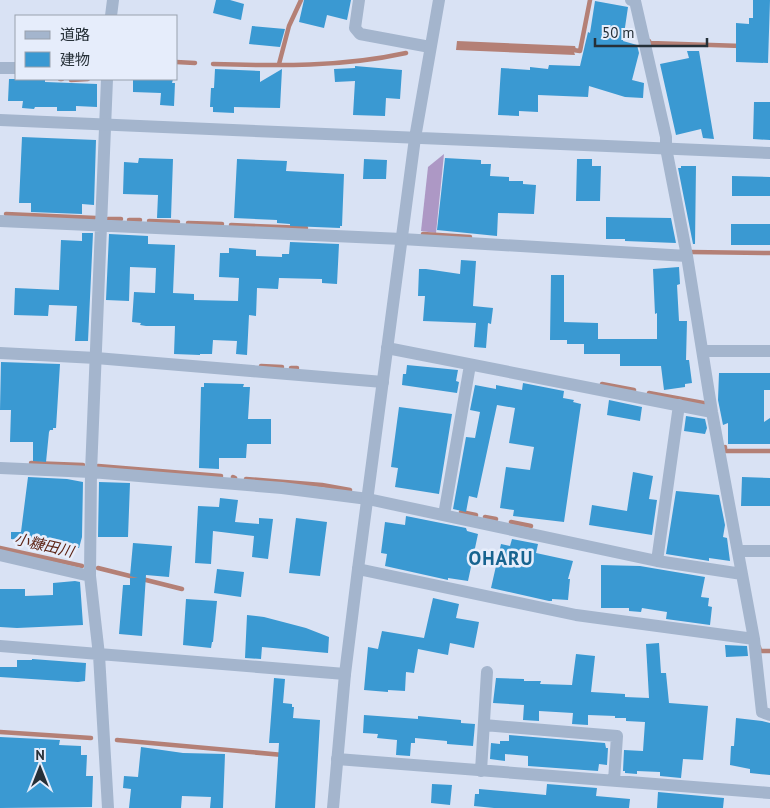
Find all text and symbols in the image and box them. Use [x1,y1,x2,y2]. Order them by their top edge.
legend [15,15,178,80]
scale bar [595,15,708,47]
text: 50 m [602,23,635,42]
text: 道路 [60,25,90,44]
text: 建物 [60,50,90,69]
water label: 小糠田川 [13,529,77,561]
district label: OHARU [469,546,533,570]
north arrow [15,743,65,793]
text: N [35,746,45,764]

